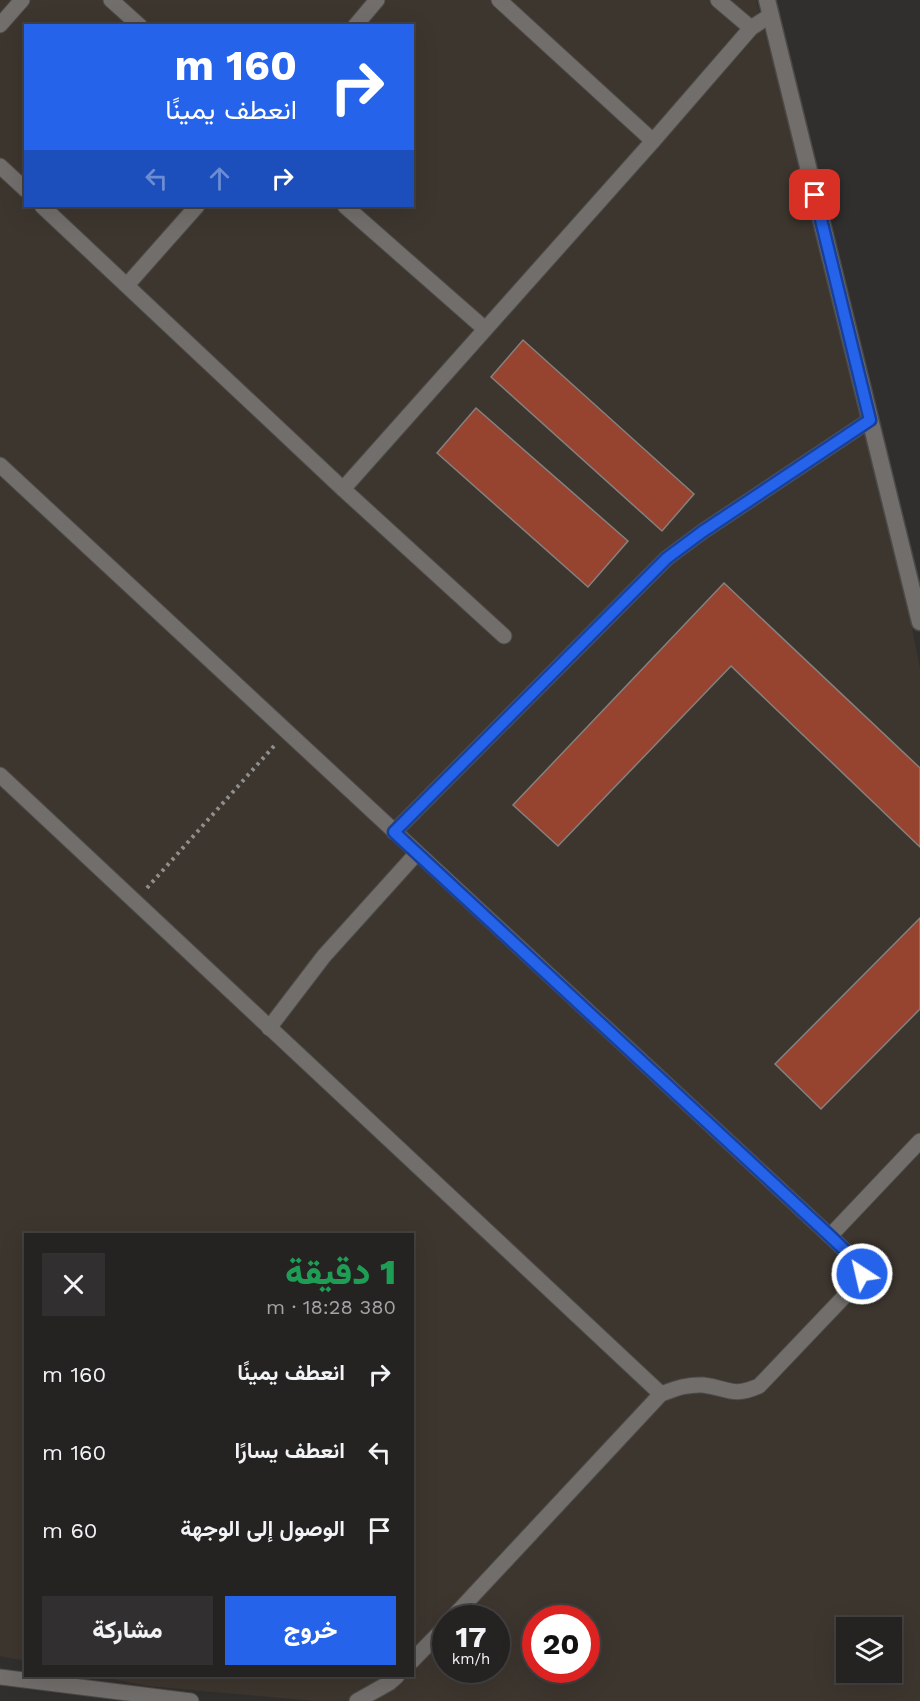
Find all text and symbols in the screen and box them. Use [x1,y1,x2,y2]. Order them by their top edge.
text: 160 m [174,41,297,90]
icon: right [318,48,396,126]
text: انعطف يمينًا [165,94,297,126]
icon: left [140,162,173,195]
icon: ahead [203,162,236,195]
icon: right [266,162,299,195]
pin [789,169,840,220]
icon: arrive [798,178,831,211]
position arrow [830,1242,894,1306]
text: 1 دقيقة [285,1251,396,1293]
button: close [42,1253,105,1316]
text: 380 m · 18:28 [266,1295,396,1319]
icon: right [363,1358,396,1391]
text: انعطف يمينًا [237,1360,345,1385]
text: 160 m [42,1362,106,1387]
icon: left [363,1436,396,1469]
text: انعطف يسارًا [235,1438,345,1463]
text: 160 m [42,1440,106,1465]
icon: arrive [363,1514,396,1547]
text: الوصول إلى الوجهة [180,1516,345,1541]
text: 60 m [42,1518,98,1543]
button: مشاركة [42,1596,213,1665]
button: خروج [225,1596,396,1665]
speed limit sign: 20 [522,1605,600,1683]
map controls [836,1617,902,1683]
button: layers [836,1617,902,1683]
text: 17 [455,1619,487,1654]
text: km/h [452,1650,490,1668]

